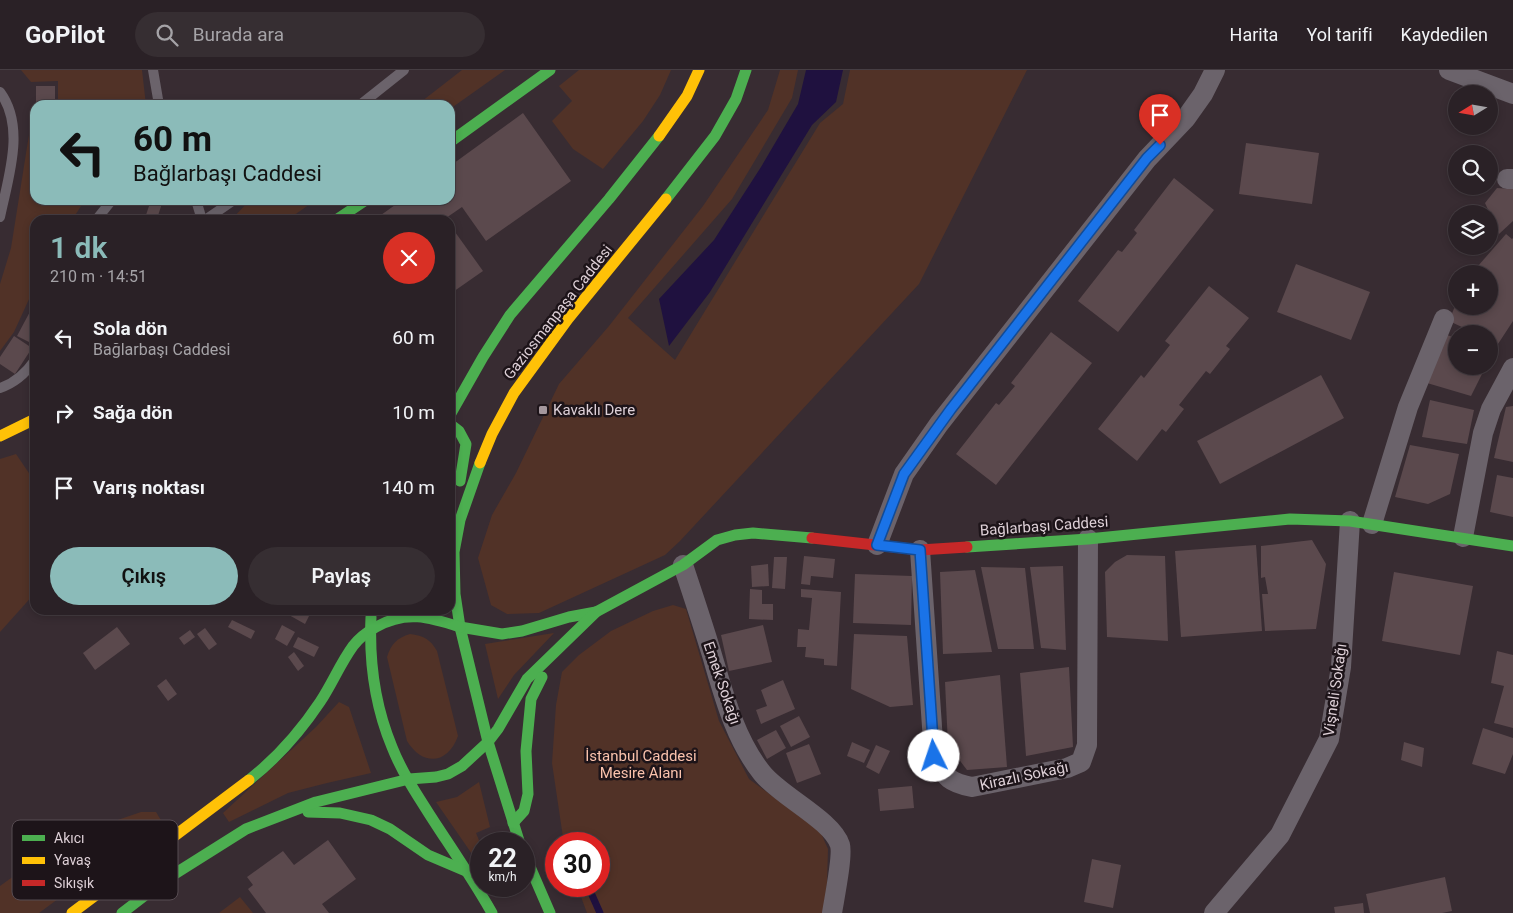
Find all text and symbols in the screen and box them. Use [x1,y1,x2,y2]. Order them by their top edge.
search box [135,12,485,57]
text: GoPilot [25,21,105,49]
icon: search [153,21,181,49]
text: Burada ara [193,23,284,46]
text: Harita [1230,24,1278,45]
text: Yol tarifi [1306,24,1373,45]
text: Kaydedilen [1401,24,1488,45]
north arrow [1448,85,1498,135]
map controls [1448,85,1498,375]
pin [1139,94,1181,145]
icon: arrive [1146,101,1174,129]
text: 60 m [133,119,212,160]
icon: left [50,120,115,185]
button: search [1448,145,1498,195]
text: Bağlarbaşı Caddesi [133,161,322,186]
button: layers [1448,205,1498,255]
text: 1 dk [50,230,107,265]
button: close [383,232,435,284]
street label: Gaziosmanpaşa Caddesi [500,241,616,383]
button: + [1448,265,1498,315]
text: 210 m · 14:51 [50,267,147,286]
text: Sola dön [93,317,167,340]
icon: left [50,324,78,352]
button: − [1448,325,1498,375]
text: 60 m [392,326,435,349]
text: Bağlarbaşı Caddesi [93,340,230,359]
icon: right [50,399,78,427]
text: Sağa dön [93,401,173,424]
text: 10 m [392,401,435,424]
place label: Kavaklı Dere [553,401,635,419]
marker: Kavaklı Dere [537,404,549,416]
icon: arrive [50,474,78,502]
text: Varış noktası [93,476,205,499]
text: 140 m [382,476,435,499]
street label: Bağlarbaşı Caddesi [979,513,1109,539]
button: Çıkış [50,547,238,605]
button: Paylaş [248,547,435,605]
street label: Emek Sokağı [699,639,745,727]
street label: Vişneli Sokağı [1320,642,1350,738]
position arrow [907,729,959,781]
park label: İstanbul Caddesi Mesire Alanı [585,747,697,782]
street label: Kirazlı Sokağı [978,758,1070,794]
legend [12,820,178,900]
text: Akıcı [54,830,85,846]
speed limit sign: 30 [545,832,610,897]
text: 22 [488,844,517,873]
text: Yavaş [54,852,91,868]
text: km/h [488,870,517,884]
text: Sıkışık [54,875,95,891]

